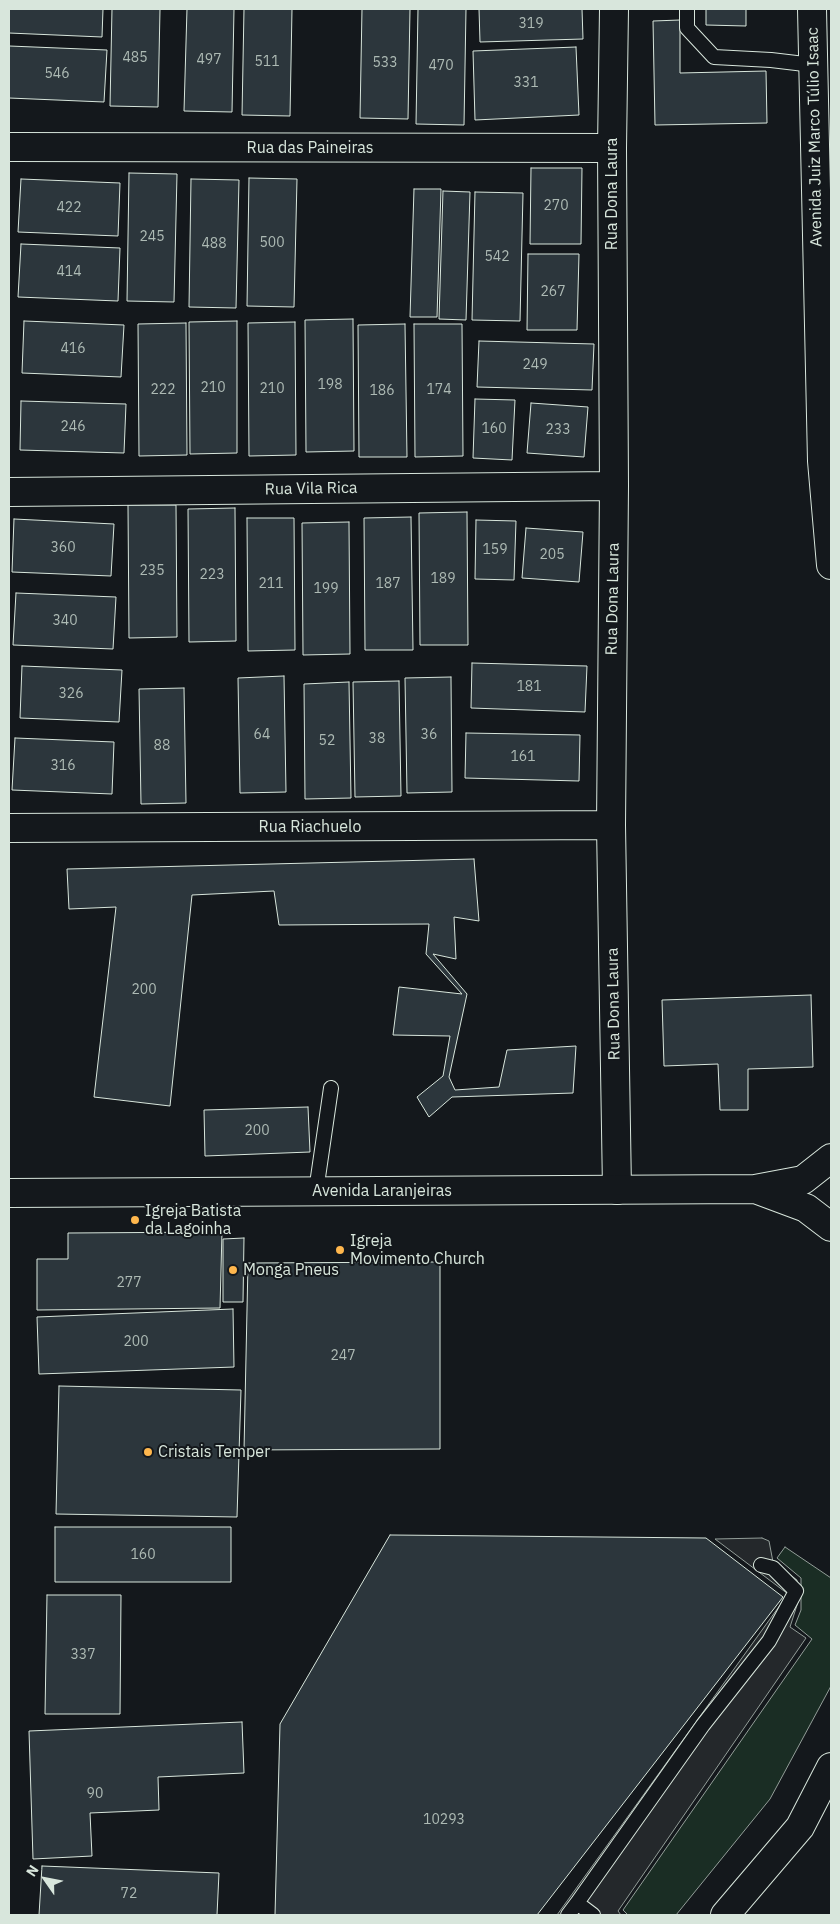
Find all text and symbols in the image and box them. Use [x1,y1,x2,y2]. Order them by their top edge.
house number: 319 [518,16,544,32]
street label: Avenida Juiz Marco Túlio Isaac [803,27,827,247]
house number: 485 [122,50,148,66]
house number: 497 [196,52,222,68]
house number: 511 [254,54,280,70]
house number: 533 [372,55,398,71]
house number: 470 [428,58,454,74]
house number: 546 [44,66,70,82]
house number: 331 [513,75,539,91]
street label: Rua das Paineiras [246,138,374,158]
street label: Rua Dona Laura [602,138,622,250]
house number: 270 [543,198,569,214]
house number: 422 [56,200,82,216]
house number: 245 [139,229,165,245]
house number: 500 [259,235,285,251]
house number: 488 [201,236,227,252]
house number: 542 [484,249,510,265]
house number: 414 [56,264,82,280]
house number: 267 [540,284,566,300]
house number: 416 [60,341,86,357]
house number: 249 [522,357,548,373]
house number: 198 [317,377,343,393]
house number: 210 [200,380,226,396]
house number: 210 [259,381,285,397]
house number: 222 [150,382,176,398]
house number: 174 [426,382,452,398]
house number: 186 [369,383,395,399]
house number: 246 [60,419,86,435]
house number: 160 [481,421,507,437]
house number: 233 [545,422,571,438]
street label: Rua Vila Rica [264,479,358,499]
house number: 360 [50,540,76,556]
house number: 159 [482,542,508,558]
street label: Rua Dona Laura [602,542,624,656]
house number: 205 [539,547,565,563]
house number: 235 [139,563,165,579]
house number: 223 [199,567,225,583]
house number: 189 [430,571,456,587]
house number: 211 [258,576,284,592]
house number: 187 [375,576,401,592]
house number: 199 [313,581,339,597]
house number: 340 [52,613,78,629]
house number: 181 [516,679,542,695]
house number: 326 [58,686,84,702]
house number: 64 [254,727,270,743]
house number: 36 [421,727,437,743]
house number: 38 [369,731,385,747]
house number: 52 [319,733,335,749]
house number: 88 [154,738,170,754]
house number: 161 [510,749,536,765]
house number: 316 [50,758,76,774]
street label: Rua Riachuelo [259,817,361,837]
street label: Rua Dona Laura [603,947,625,1061]
house number: 200 [131,982,157,998]
house number: 200 [244,1123,270,1139]
street label: Avenida Laranjeiras [312,1181,452,1201]
place label: Igreja Batista da Lagoinha [145,1201,241,1239]
marker: Igreja Batista da Lagoinha [129,1214,141,1226]
place label: Igreja Movimento Church [350,1231,485,1269]
marker: Igreja Movimento Church [334,1244,346,1256]
place label: Monga Pneus [243,1260,339,1280]
marker: Monga Pneus [227,1264,239,1276]
house number: 277 [116,1275,142,1291]
house number: 200 [123,1334,149,1350]
house number: 247 [330,1348,356,1364]
place label: Cristais Temper [158,1442,270,1462]
marker: Cristais Temper [142,1446,154,1458]
house number: 160 [130,1547,156,1563]
house number: 337 [70,1647,96,1663]
house number: 90 [87,1786,103,1802]
house number: 10293 [423,1812,465,1828]
north arrow [20,1854,70,1904]
text: N [22,1862,43,1880]
house number: 72 [121,1886,137,1902]

